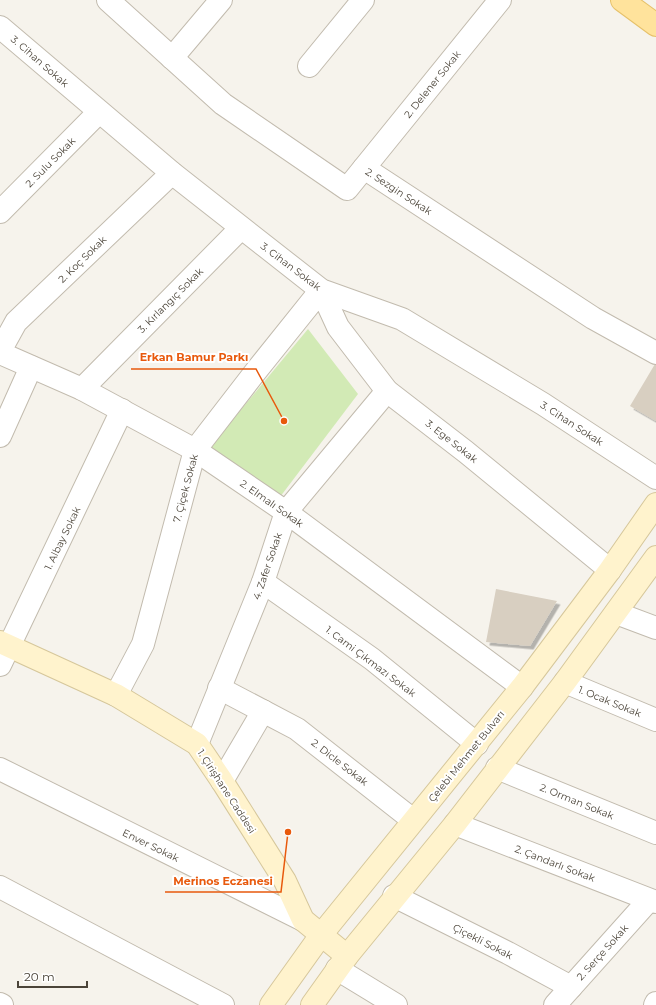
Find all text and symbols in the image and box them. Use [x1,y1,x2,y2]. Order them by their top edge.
street label: 3. Cihan Sokak [8,33,71,90]
street label: 2. Delener Sokak [401,48,464,121]
street label: 2. Sulu Sokak [23,135,78,190]
street label: 2. Sezgin Sokak [363,165,434,218]
street label: 2. Koç Sokak [55,233,109,286]
street label: 3. Cihan Sokak [258,239,324,293]
street label: 3. Kırlangıç Sokak [135,265,206,336]
callout: Erkan Bamur Parkı [131,346,256,369]
text: Erkan Bamur Parkı [140,350,248,364]
street label: 3. Cihan Sokak [538,398,606,449]
street label: 3. Ege Sokak [423,417,480,466]
street label: 7. Çiçek Sokak [170,453,201,524]
street label: 2. Elmalı Sokak [237,477,306,530]
street label: 1. Albay Sokak [42,504,83,572]
street label: 4. Zafer Sokak [250,531,285,601]
street label: 1. Cami Çıkmazı Sokak [323,623,419,700]
street label: 1. Ocak Sokak [576,683,643,720]
street label: Çelebi Mehmet Bulvarı [425,708,507,805]
street label: 2. Dicle Sokak [309,736,371,789]
street label: 1. Çirişhane Caddesi [194,747,259,836]
street label: 2. Orman Sokak [538,781,616,822]
street label: Enver Sokak [120,826,181,865]
street label: 2. Çandarlı Sokak [513,842,597,885]
callout: Merinos Eczanesi [165,869,281,892]
text: Merinos Eczanesi [173,874,273,888]
street label: Çiçekli Sokak [451,921,515,962]
street label: 2. Serçe Sokak [574,922,631,983]
scale bar [18,963,87,989]
text: 20 m [24,969,55,984]

